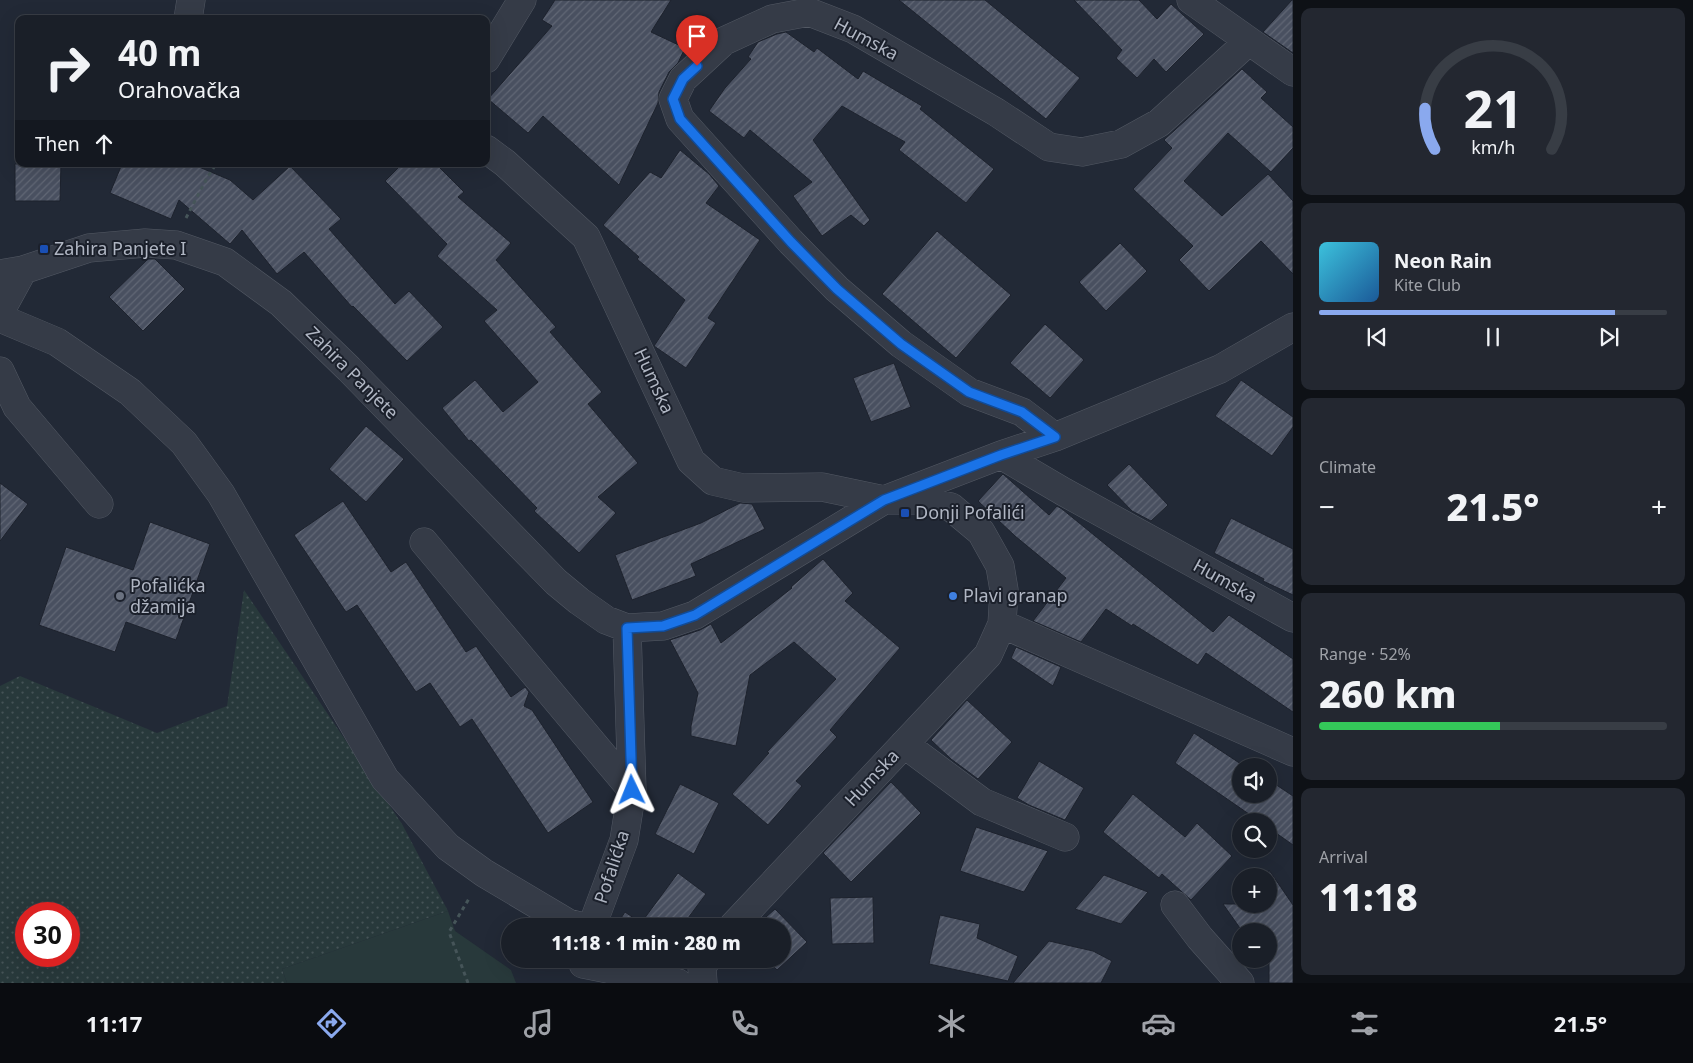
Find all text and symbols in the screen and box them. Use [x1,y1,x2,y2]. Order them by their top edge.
street label: Humska [830,11,903,65]
pin [676,15,718,66]
icon: arrive [683,22,711,50]
text: 40 m [118,29,201,76]
icon: right [35,35,100,100]
text: 21 [1463,72,1523,143]
text: Orahovačka [118,74,241,104]
icon: ahead [90,130,118,158]
text: Then [35,131,80,157]
text: km/h [1471,135,1515,159]
place label: Zahira Panjete I [54,236,186,260]
marker: Zahira Panjete I [38,243,50,255]
text: Neon Rain [1394,248,1492,274]
text: Kite Club [1394,274,1461,296]
street label: Zahira Panjete [301,321,404,424]
icon: previous [1363,323,1391,351]
icon: pause [1479,323,1507,351]
icon: next [1595,323,1623,351]
street label: Humska [629,344,680,417]
text: Climate [1319,456,1376,478]
text: 21.5° [1447,480,1539,532]
text: − [1319,487,1335,525]
text: + [1651,487,1667,525]
place label: Donji Pofalići [915,500,1025,524]
marker: Donji Pofalići [899,507,911,519]
street label: Humska [1189,553,1262,607]
place label: Pofalićka džamija [130,573,206,618]
place label: Plavi granap [963,583,1068,607]
marker: Pofalićka džamija [114,590,126,602]
marker: Plavi granap [947,590,959,602]
text: Range · 52% [1319,643,1411,665]
text: 260 km [1319,667,1457,719]
street label: Humska [839,744,904,811]
map controls [1232,758,1277,968]
button: sound [1232,758,1277,803]
position arrow [605,763,657,815]
button: search [1232,813,1277,858]
street label: Pofalićka [588,827,634,906]
text: Arrival [1319,846,1368,868]
button: + [1232,868,1277,913]
text: 11:18 [1319,870,1418,922]
speed limit sign: 30 [15,902,80,967]
button: − [1232,923,1277,968]
text: 11:18 · 1 min · 280 m [551,930,741,956]
icon: directions [314,1006,349,1041]
icon: music [521,1006,556,1041]
icon: phone [727,1006,762,1041]
icon: climate [934,1006,969,1041]
icon: car [1141,1006,1176,1041]
icon: filters [1347,1006,1382,1041]
text: 11:17 [86,1008,142,1038]
text: 21.5° [1554,1008,1607,1038]

